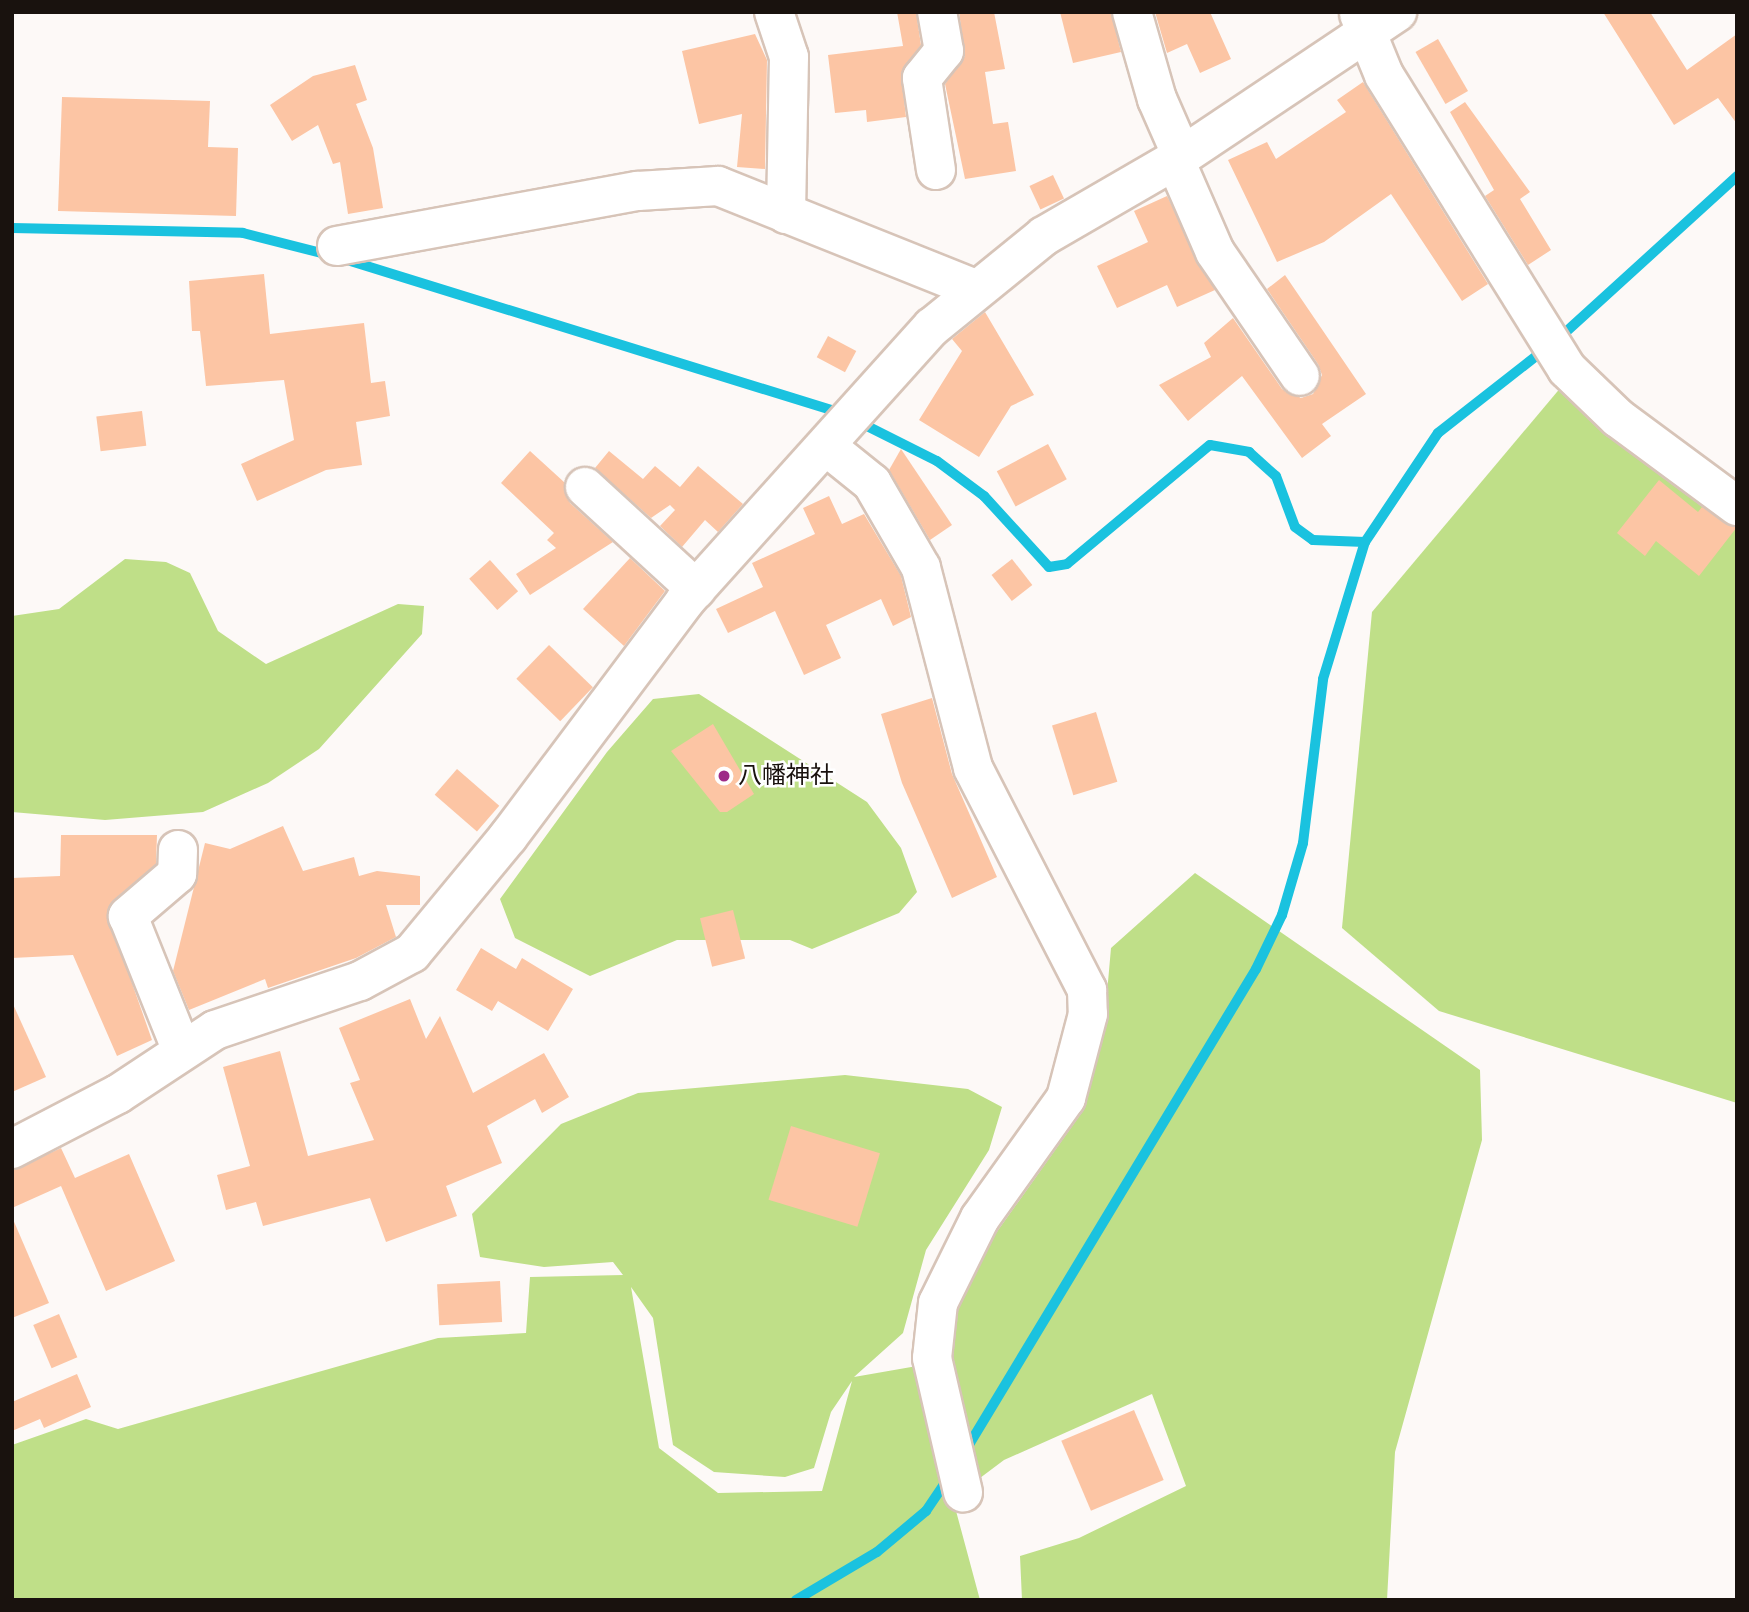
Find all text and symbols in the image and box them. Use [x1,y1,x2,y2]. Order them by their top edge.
place label: 八幡神社 [738,762,834,790]
marker: 八幡神社 [716,768,732,784]

